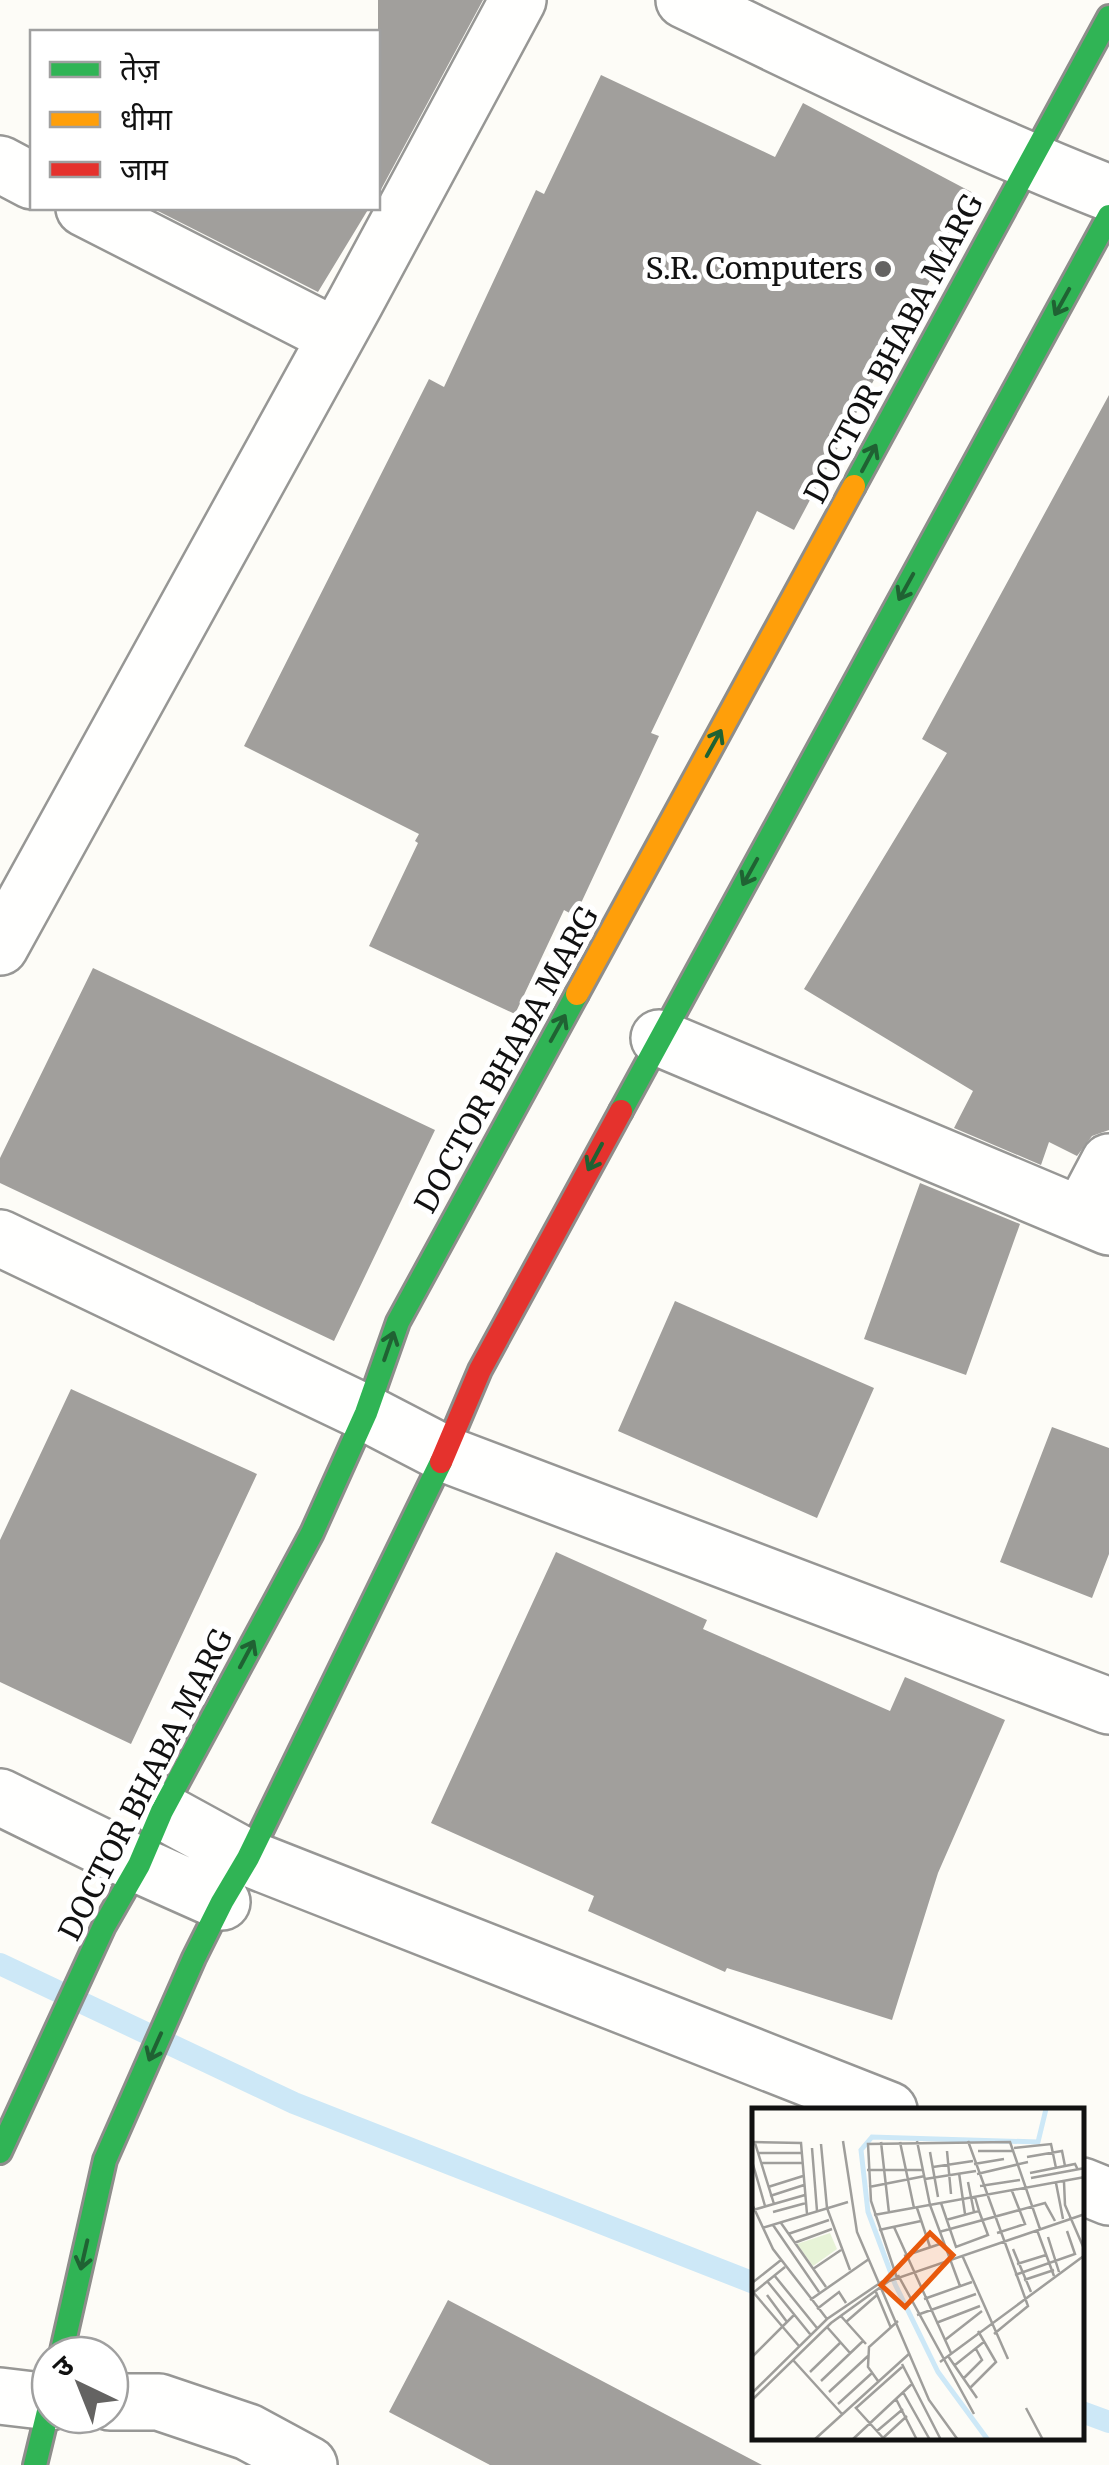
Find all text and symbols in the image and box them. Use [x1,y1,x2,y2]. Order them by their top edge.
legend [30,30,380,210]
text: तेज़ [120,50,160,88]
text: धीमा [120,100,173,138]
text: जाम [120,150,169,188]
street label: DOCTOR BHABA MARG [796,187,991,509]
place label: S.R. Computers [645,249,863,287]
marker: S.R. Computers [872,258,894,280]
one-way arrow [1052,286,1072,316]
one-way arrow [860,443,880,473]
one-way arrow [896,571,916,601]
one-way arrow [704,729,724,759]
one-way arrow [740,856,759,886]
street label: DOCTOR BHABA MARG [406,900,606,1219]
one-way arrow [549,1014,568,1044]
one-way arrow [584,1142,604,1172]
one-way arrow [382,1331,400,1363]
street label: DOCTOR BHABA MARG [50,1622,240,1946]
one-way arrow [237,1640,257,1669]
one-way arrow [145,2031,163,2062]
inset map [752,2108,1084,2440]
one-way arrow [74,2238,92,2270]
north arrow [30,2335,130,2435]
text: उ [45,2348,82,2385]

